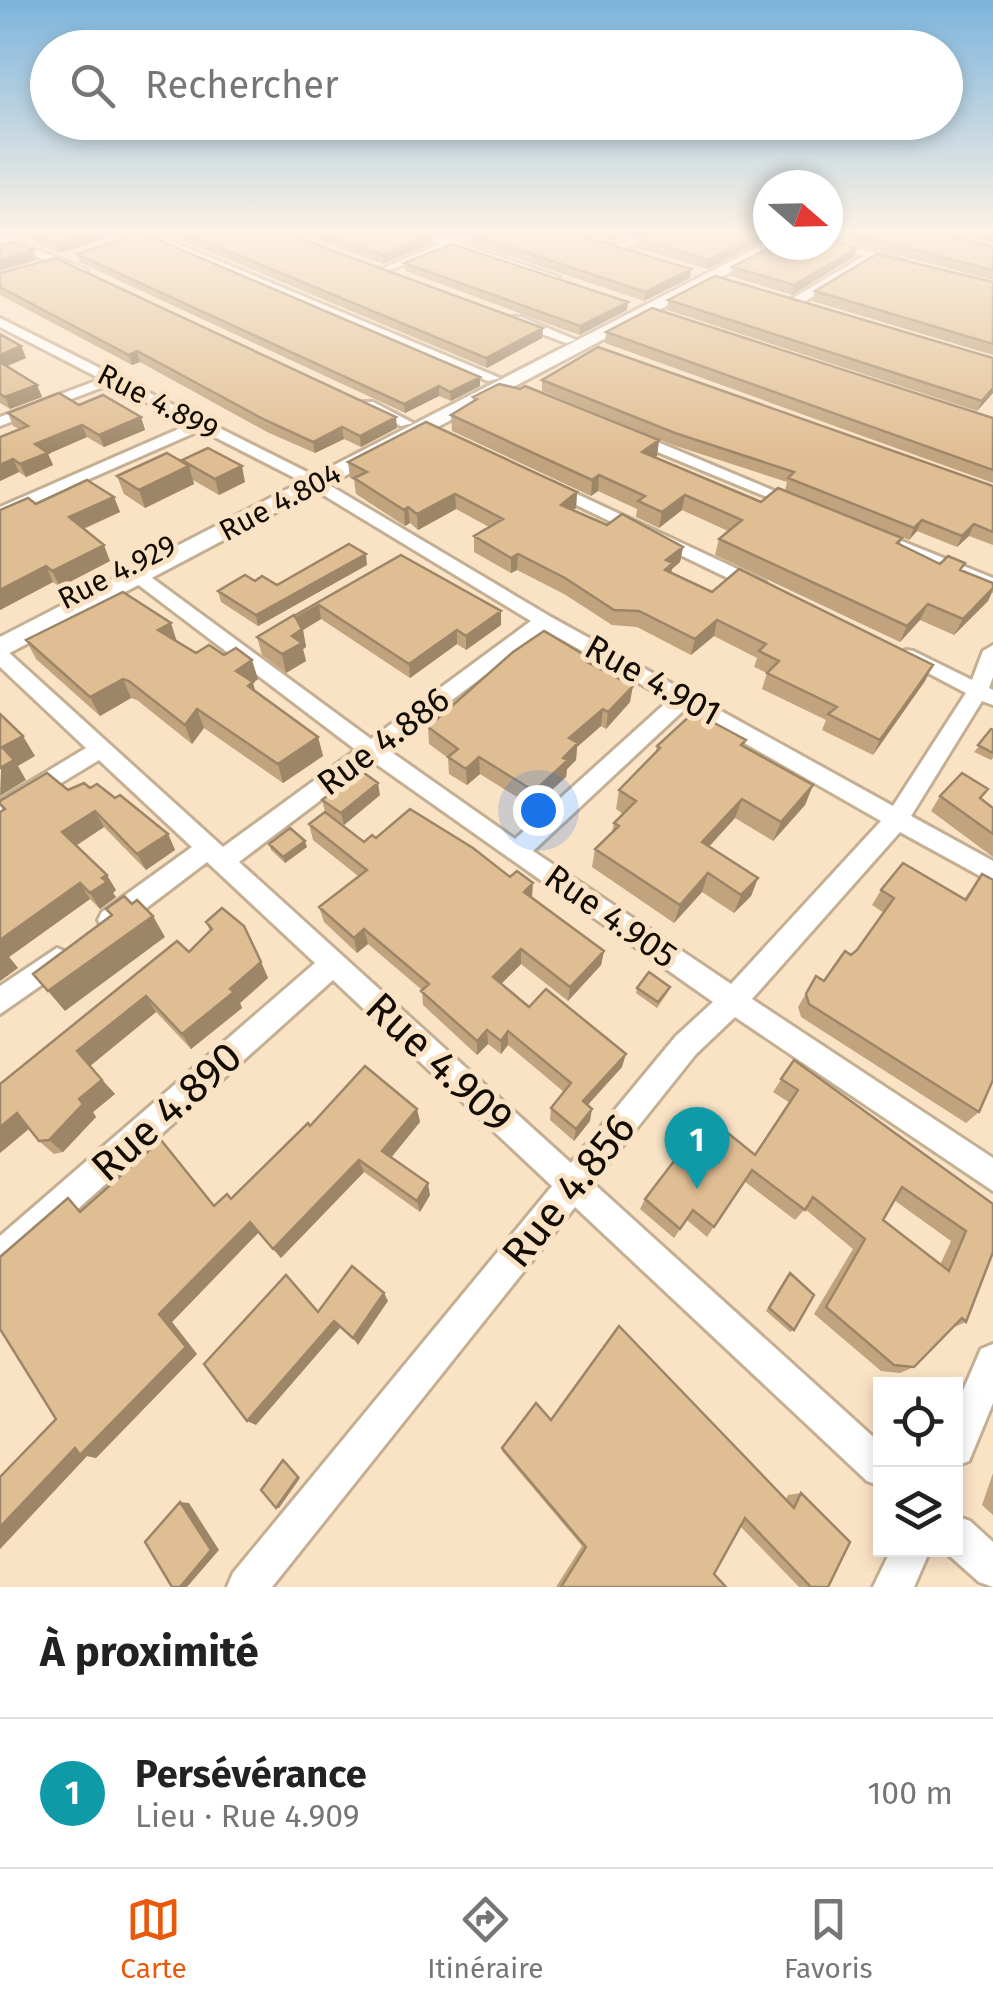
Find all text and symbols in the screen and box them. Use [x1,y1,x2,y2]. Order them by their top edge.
search box [30,30,963,140]
icon: search [65,58,120,113]
text: Rechercher [145,62,339,108]
north arrow [753,170,843,260]
street label: Rue 4.899 [92,356,224,448]
street label: Rue 4.804 [213,455,347,549]
street label: Rue 4.929 [52,527,182,617]
street label: Rue 4.901 [578,626,728,734]
street label: Rue 4.886 [309,678,457,804]
your location [513,785,564,836]
street label: Rue 4.905 [537,855,685,977]
street label: Rue 4.909 [356,982,523,1143]
street label: Rue 4.890 [81,1032,252,1192]
street label: Rue 4.856 [492,1104,646,1277]
pin: 1 [664,1106,730,1189]
map controls [873,1377,963,1557]
button: locate [873,1377,963,1467]
button: layers [873,1467,963,1557]
text: À proximité [40,1627,259,1677]
text: Persévérance [135,1751,367,1797]
text: 1 [65,1774,80,1812]
text: 100 m [868,1774,953,1812]
text: Lieu · Rue 4.909 [135,1797,360,1835]
tab: Carte [120,1892,187,1985]
tab: Itinéraire [427,1892,543,1985]
tab: Favoris [784,1892,873,1985]

